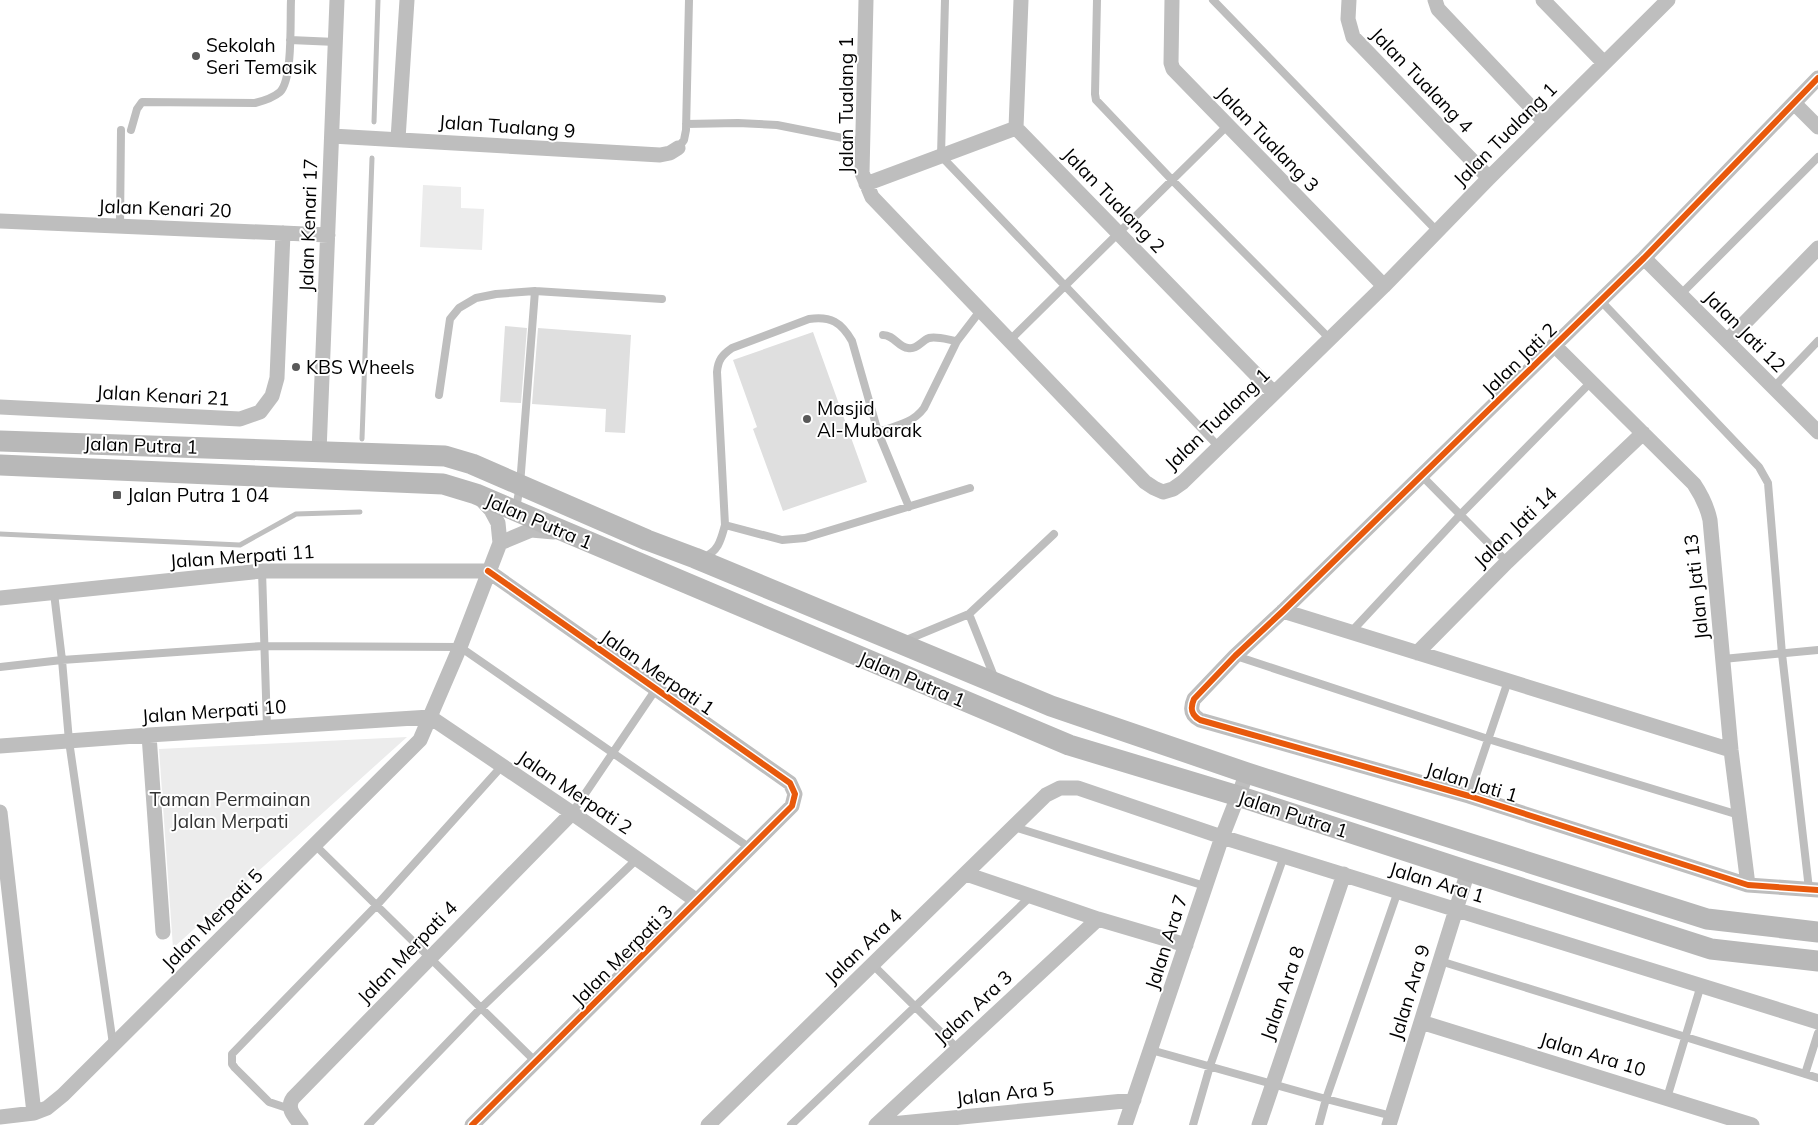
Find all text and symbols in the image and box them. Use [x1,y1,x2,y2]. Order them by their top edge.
street label: Jalan Tualang 4 [1366,22,1478,138]
place label: Sekolah Seri Temasik [206,33,317,79]
street label: Jalan Tualang 1 [834,36,858,174]
marker: Sekolah Seri Temasik [190,50,202,62]
street label: Jalan Tualang 1 [1448,77,1562,191]
street label: Jalan Tualang 3 [1212,81,1324,197]
street label: Jalan Tualang 9 [438,109,576,143]
street label: Jalan Tualang 2 [1058,142,1170,258]
street label: Jalan Kenari 17 [294,158,322,292]
street label: Jalan Kenari 20 [98,194,232,222]
street label: Jalan Jati 12 [1699,285,1791,377]
street label: Jalan Jati 2 [1477,317,1561,401]
place label: KBS Wheels [306,355,415,379]
marker: KBS Wheels [290,361,302,373]
street label: Jalan Tualang 1 [1159,363,1275,475]
street label: Jalan Kenari 21 [96,380,230,410]
place label: Masjid Al-Mubarak [817,396,922,442]
marker: Masjid Al-Mubarak [801,413,813,425]
street label: Jalan Putra 1 [84,431,198,459]
street label: Jalan Jati 14 [1468,481,1562,573]
place label: Jalan Putra 1 04 [127,483,269,507]
street label: Jalan Putra 1 [482,488,596,554]
marker: Jalan Putra 1 04 [111,489,123,501]
street label: Jalan Jati 13 [1679,533,1713,641]
street label: Jalan Merpati 11 [169,539,315,573]
street label: Jalan Merpati 1 [596,624,720,720]
street label: Jalan Putra 1 [855,646,969,712]
street label: Jalan Merpati 10 [141,694,287,728]
street label: Jalan Merpati 2 [513,745,637,839]
street label: Jalan Jati 1 [1423,757,1521,807]
street label: Jalan Putra 1 [1235,785,1351,843]
park label: Taman Permainan Jalan Merpati [149,787,311,833]
street label: Jalan Ara 1 [1387,856,1487,908]
street label: Jalan Merpati 5 [156,863,268,975]
street label: Jalan Ara 7 [1139,892,1193,992]
street label: Jalan Merpati 4 [352,896,462,1008]
street label: Jalan Merpati 3 [566,899,678,1011]
street label: Jalan Ara 4 [819,903,907,989]
street label: Jalan Ara 9 [1383,942,1435,1042]
street label: Jalan Ara 8 [1255,943,1309,1043]
street label: Jalan Ara 3 [929,965,1017,1049]
street label: Jalan Ara 10 [1537,1027,1649,1081]
street label: Jalan Ara 5 [955,1076,1055,1110]

